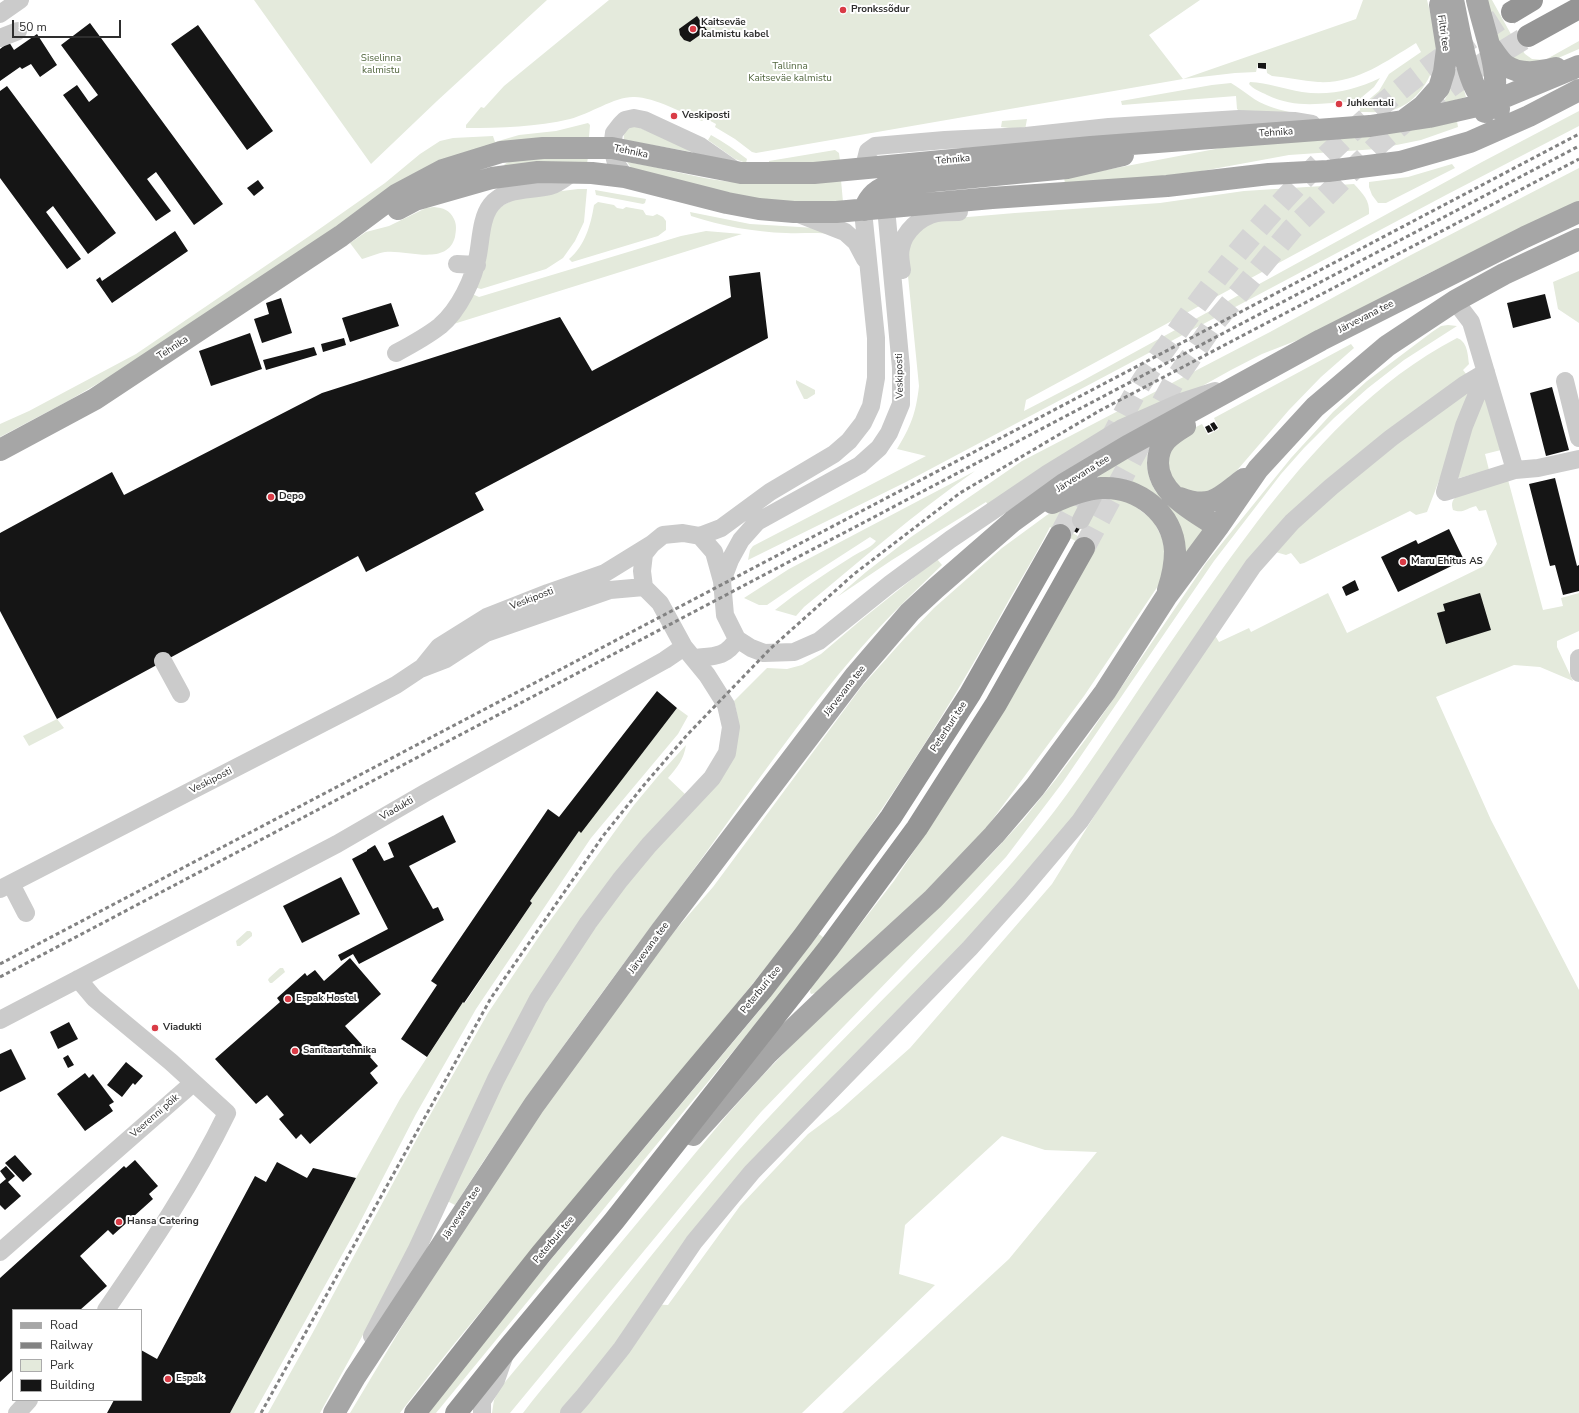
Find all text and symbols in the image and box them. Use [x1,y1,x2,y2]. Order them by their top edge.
place label: Pronkssõdur [851,4,909,16]
marker: Pronkssõdur [838,5,848,15]
scale bar [14,12,123,38]
street label: Filtri tee [1435,14,1451,52]
place label: Kaitseväe kalmistu kabel [701,17,769,40]
text: 50 m [19,19,47,35]
marker: Kaitseväe kalmistu kabel [688,24,698,34]
park label: Siselinna kalmistu [361,53,401,76]
park label: Tallinna Kaitseväe kalmistu [748,61,832,84]
place label: Juhkentali [1347,98,1394,110]
marker: Juhkentali [1334,99,1344,109]
place label: Veskiposti [682,110,730,122]
marker: Veskiposti [669,111,679,121]
street label: Tehnika [1258,126,1294,140]
street label: Tehnika [613,143,649,161]
street label: Tehnika [935,153,971,167]
street label: Järvevana tee [1336,298,1396,336]
street label: Tehnika [155,334,191,362]
street label: Veskiposti [894,353,906,399]
street label: Järvevana tee [1054,453,1112,495]
place label: Depo [279,491,304,503]
marker: Depo [266,492,276,502]
place label: Maru Ehitus AS [1411,556,1483,568]
marker: Maru Ehitus AS [1398,557,1408,567]
street label: Veskiposti [509,585,555,613]
street label: Järvevana tee [822,663,868,719]
street label: Peterburi tee [928,700,970,754]
street label: Veskiposti [188,765,234,797]
street label: Viadukti [378,795,416,823]
street label: Järvevana tee [626,920,672,976]
street label: Peterburi tee [738,964,784,1016]
place label: Espak Hostel [296,993,357,1005]
marker: Espak Hostel [283,994,293,1004]
place label: Viadukti [163,1022,202,1034]
marker: Viadukti [150,1023,160,1033]
place label: Sanitaartehnika [303,1045,376,1057]
marker: Sanitaartehnika [290,1046,300,1056]
street label: Veerenni põik [128,1092,182,1140]
street label: Järvevana tee [440,1184,484,1242]
street label: Peterburi tee [531,1214,577,1266]
place label: Hansa Catering [127,1216,199,1228]
marker: Hansa Catering [114,1217,124,1227]
legend [12,1309,142,1401]
text: Road [50,1317,78,1333]
text: Railway [50,1337,93,1353]
text: Park [50,1357,74,1373]
place label: Espak [176,1373,204,1385]
marker: Espak [163,1374,173,1384]
text: Building [50,1377,95,1393]

